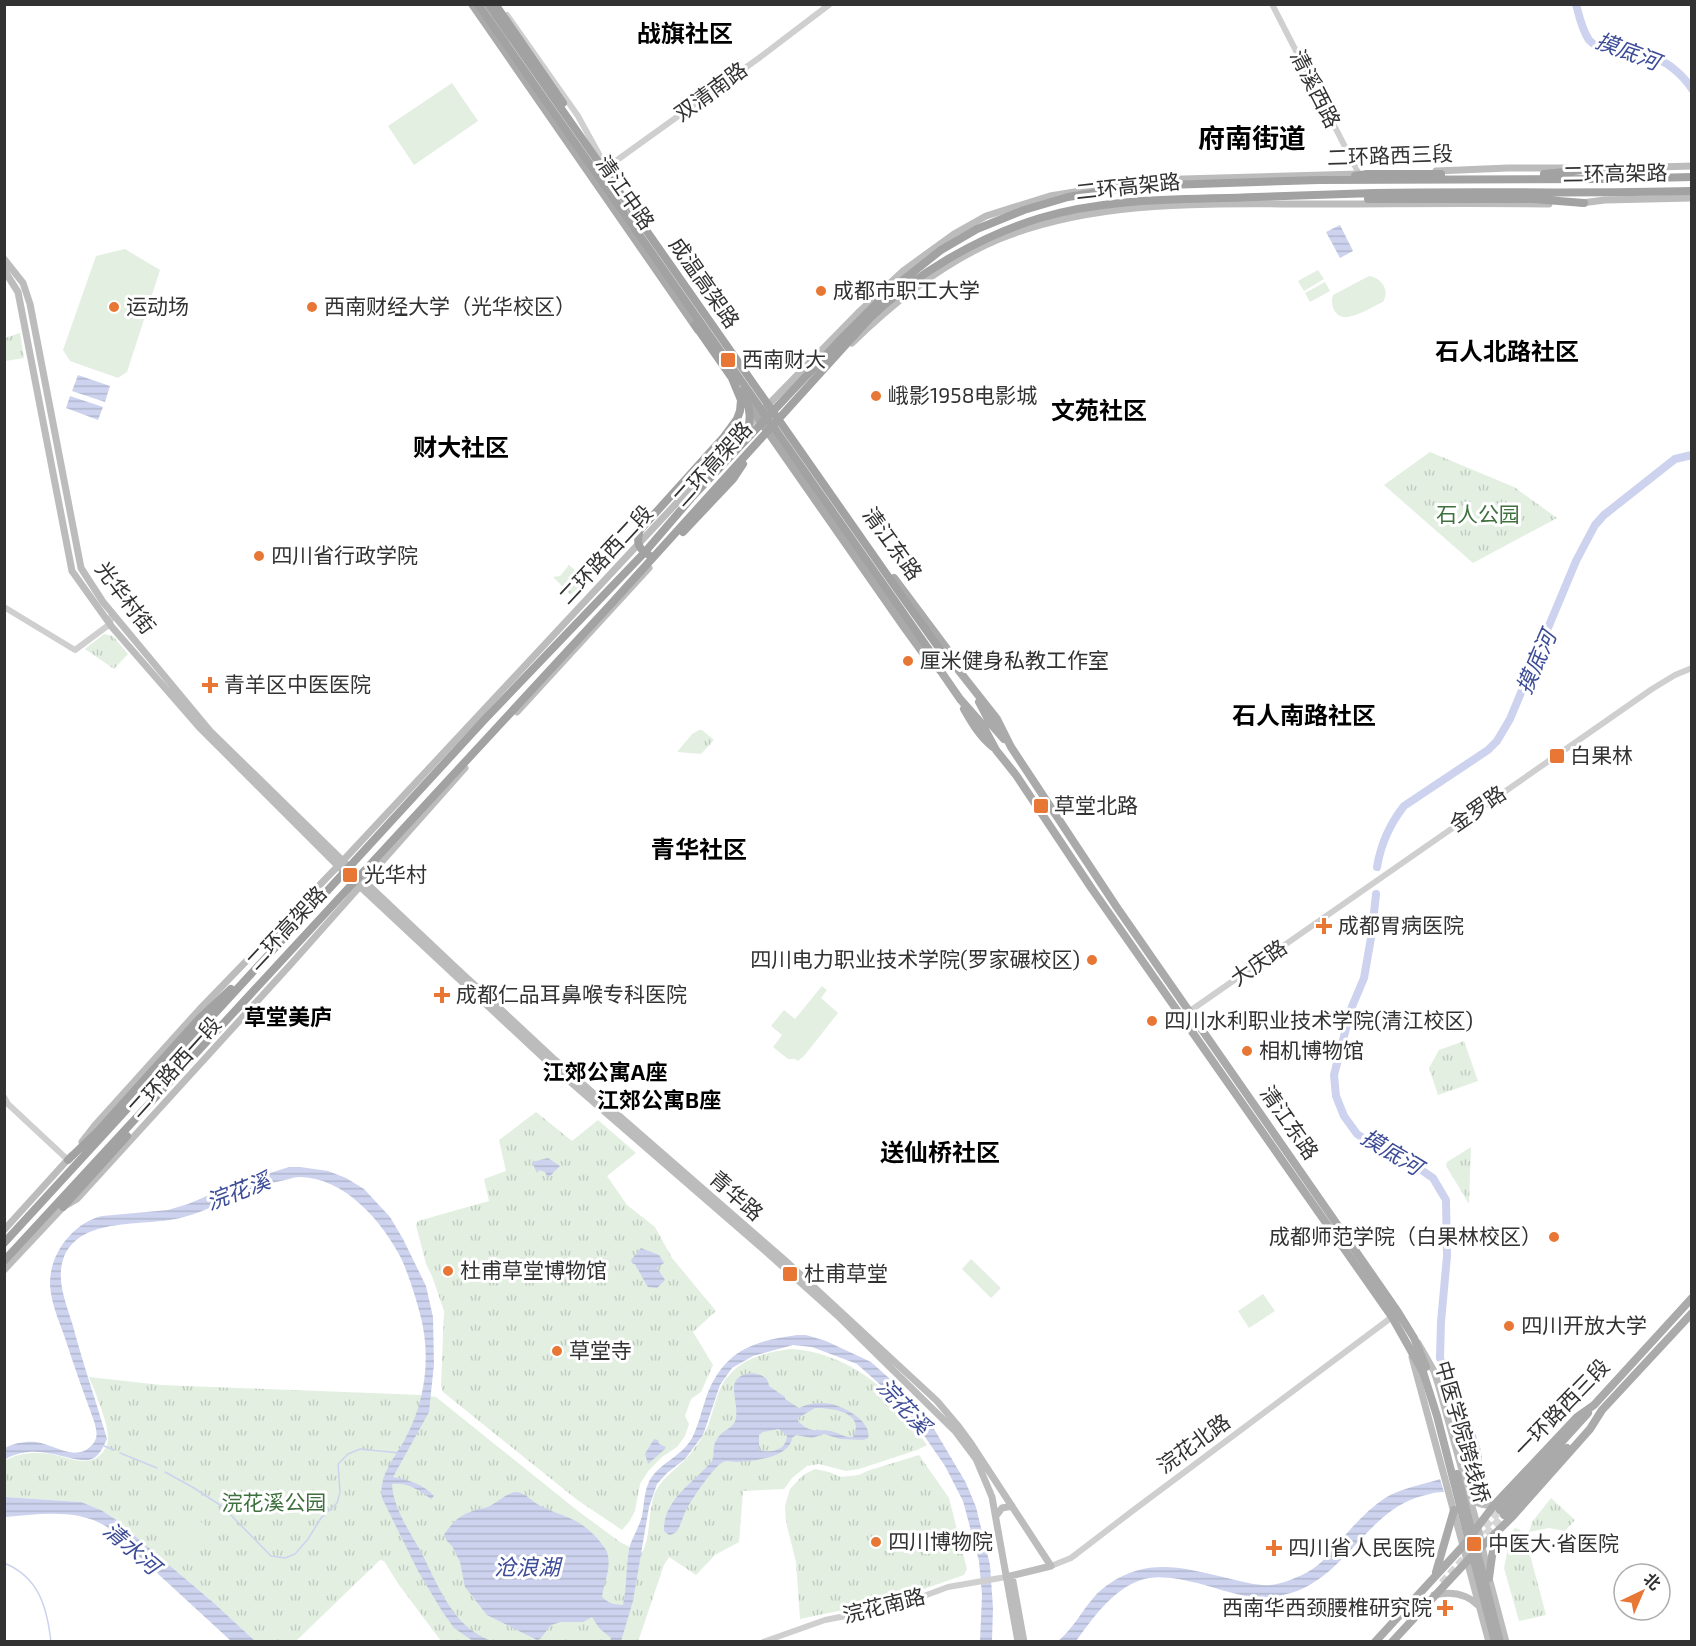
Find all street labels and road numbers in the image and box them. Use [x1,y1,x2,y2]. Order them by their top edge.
street label: 清溪西路 [1286,45,1347,131]
street label: 双清南路 [669,56,751,126]
street label: 二环路西三段 [1327,140,1453,169]
street label: 清江中路 [592,151,661,234]
street label: 二环高架路 [1562,159,1668,186]
street label: 二环高架路 [1074,168,1181,203]
street label: 成温高架路 [665,232,746,332]
street label: 二环高架路 [667,416,756,510]
street label: 二环路西二段 [553,499,657,609]
street label: 清江东路 [858,502,928,584]
street label: 光华村街 [91,556,161,638]
street label: 金罗路 [1444,779,1510,836]
street label: 二环高架路 [241,880,331,974]
street label: 大庆路 [1225,933,1291,990]
street label: 二环路西一段 [122,1011,225,1121]
street label: 清江东路 [1256,1081,1325,1164]
street label: 青华路 [705,1165,769,1225]
street label: 一环路西三段 [1508,1353,1614,1461]
street label: 中医学院跨线桥 [1431,1357,1496,1506]
street label: 浣花北路 [1152,1408,1234,1478]
street label: 浣花南路 [840,1582,927,1627]

